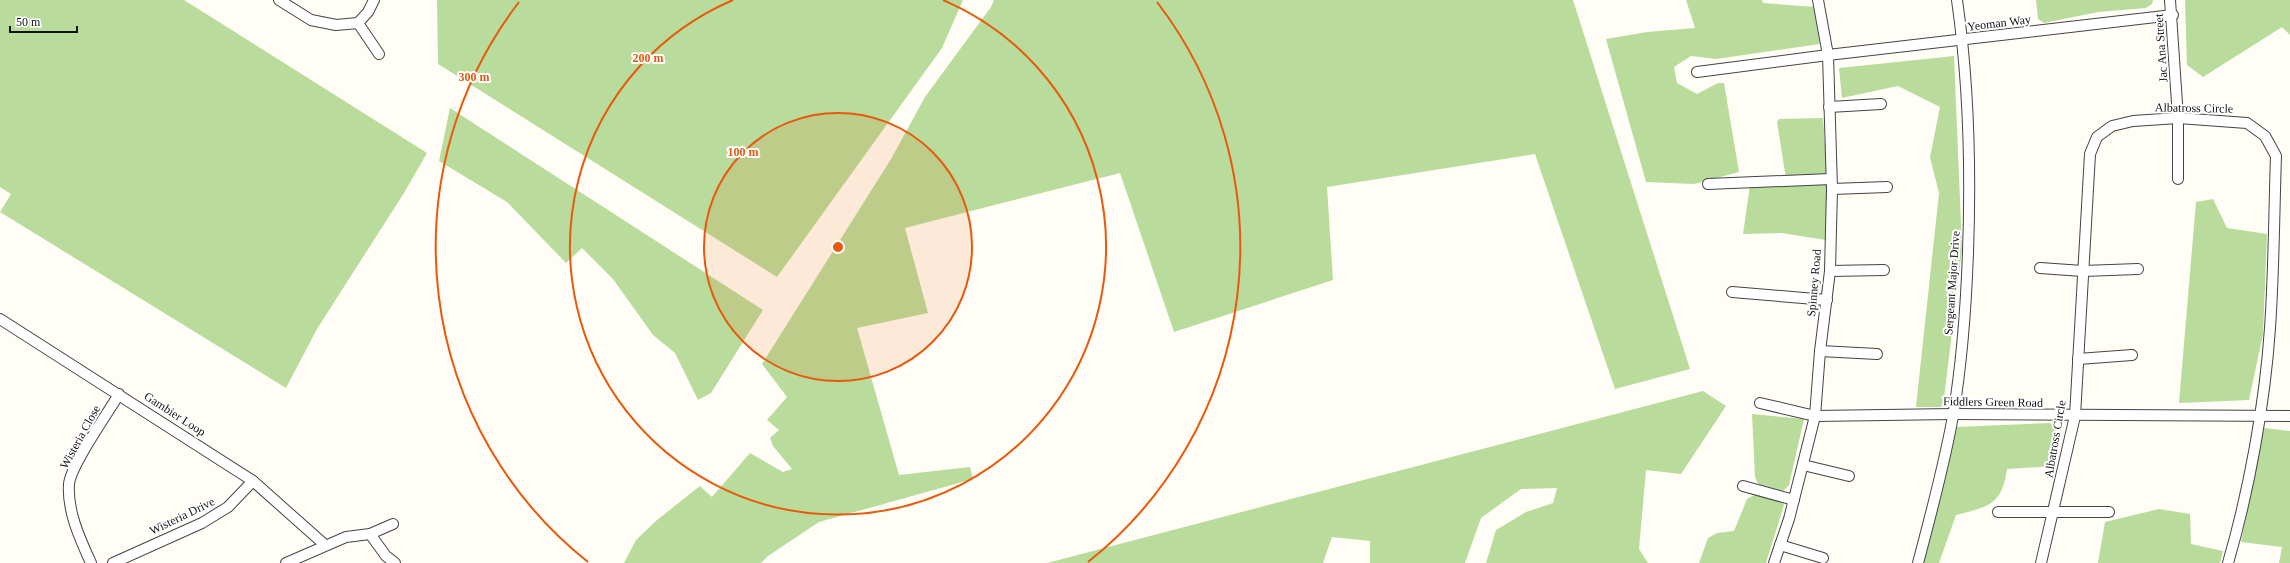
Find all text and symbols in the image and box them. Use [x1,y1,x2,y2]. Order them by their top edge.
scale bar [10,8,77,34]
street label: Yeoman Way [1966,12,2032,34]
street label: Jac Ana Street [2152,13,2170,83]
text: 50 m [16,15,41,29]
text: 200 m [633,51,664,65]
text: 300 m [459,70,490,84]
street label: Albatross Circle [2155,100,2233,116]
text: 100 m [728,145,759,159]
street label: Sergeant Major Drive [1941,230,1963,336]
centre of rings [831,240,845,254]
street label: Spinney Road [1804,249,1824,317]
street label: Gambier Loop [142,389,208,439]
street label: Fiddlers Green Road [1943,394,2043,410]
street label: Albatross Circle [2041,399,2069,479]
street label: Wisteria Close [57,403,103,471]
street label: Wisteria Drive [147,494,217,538]

